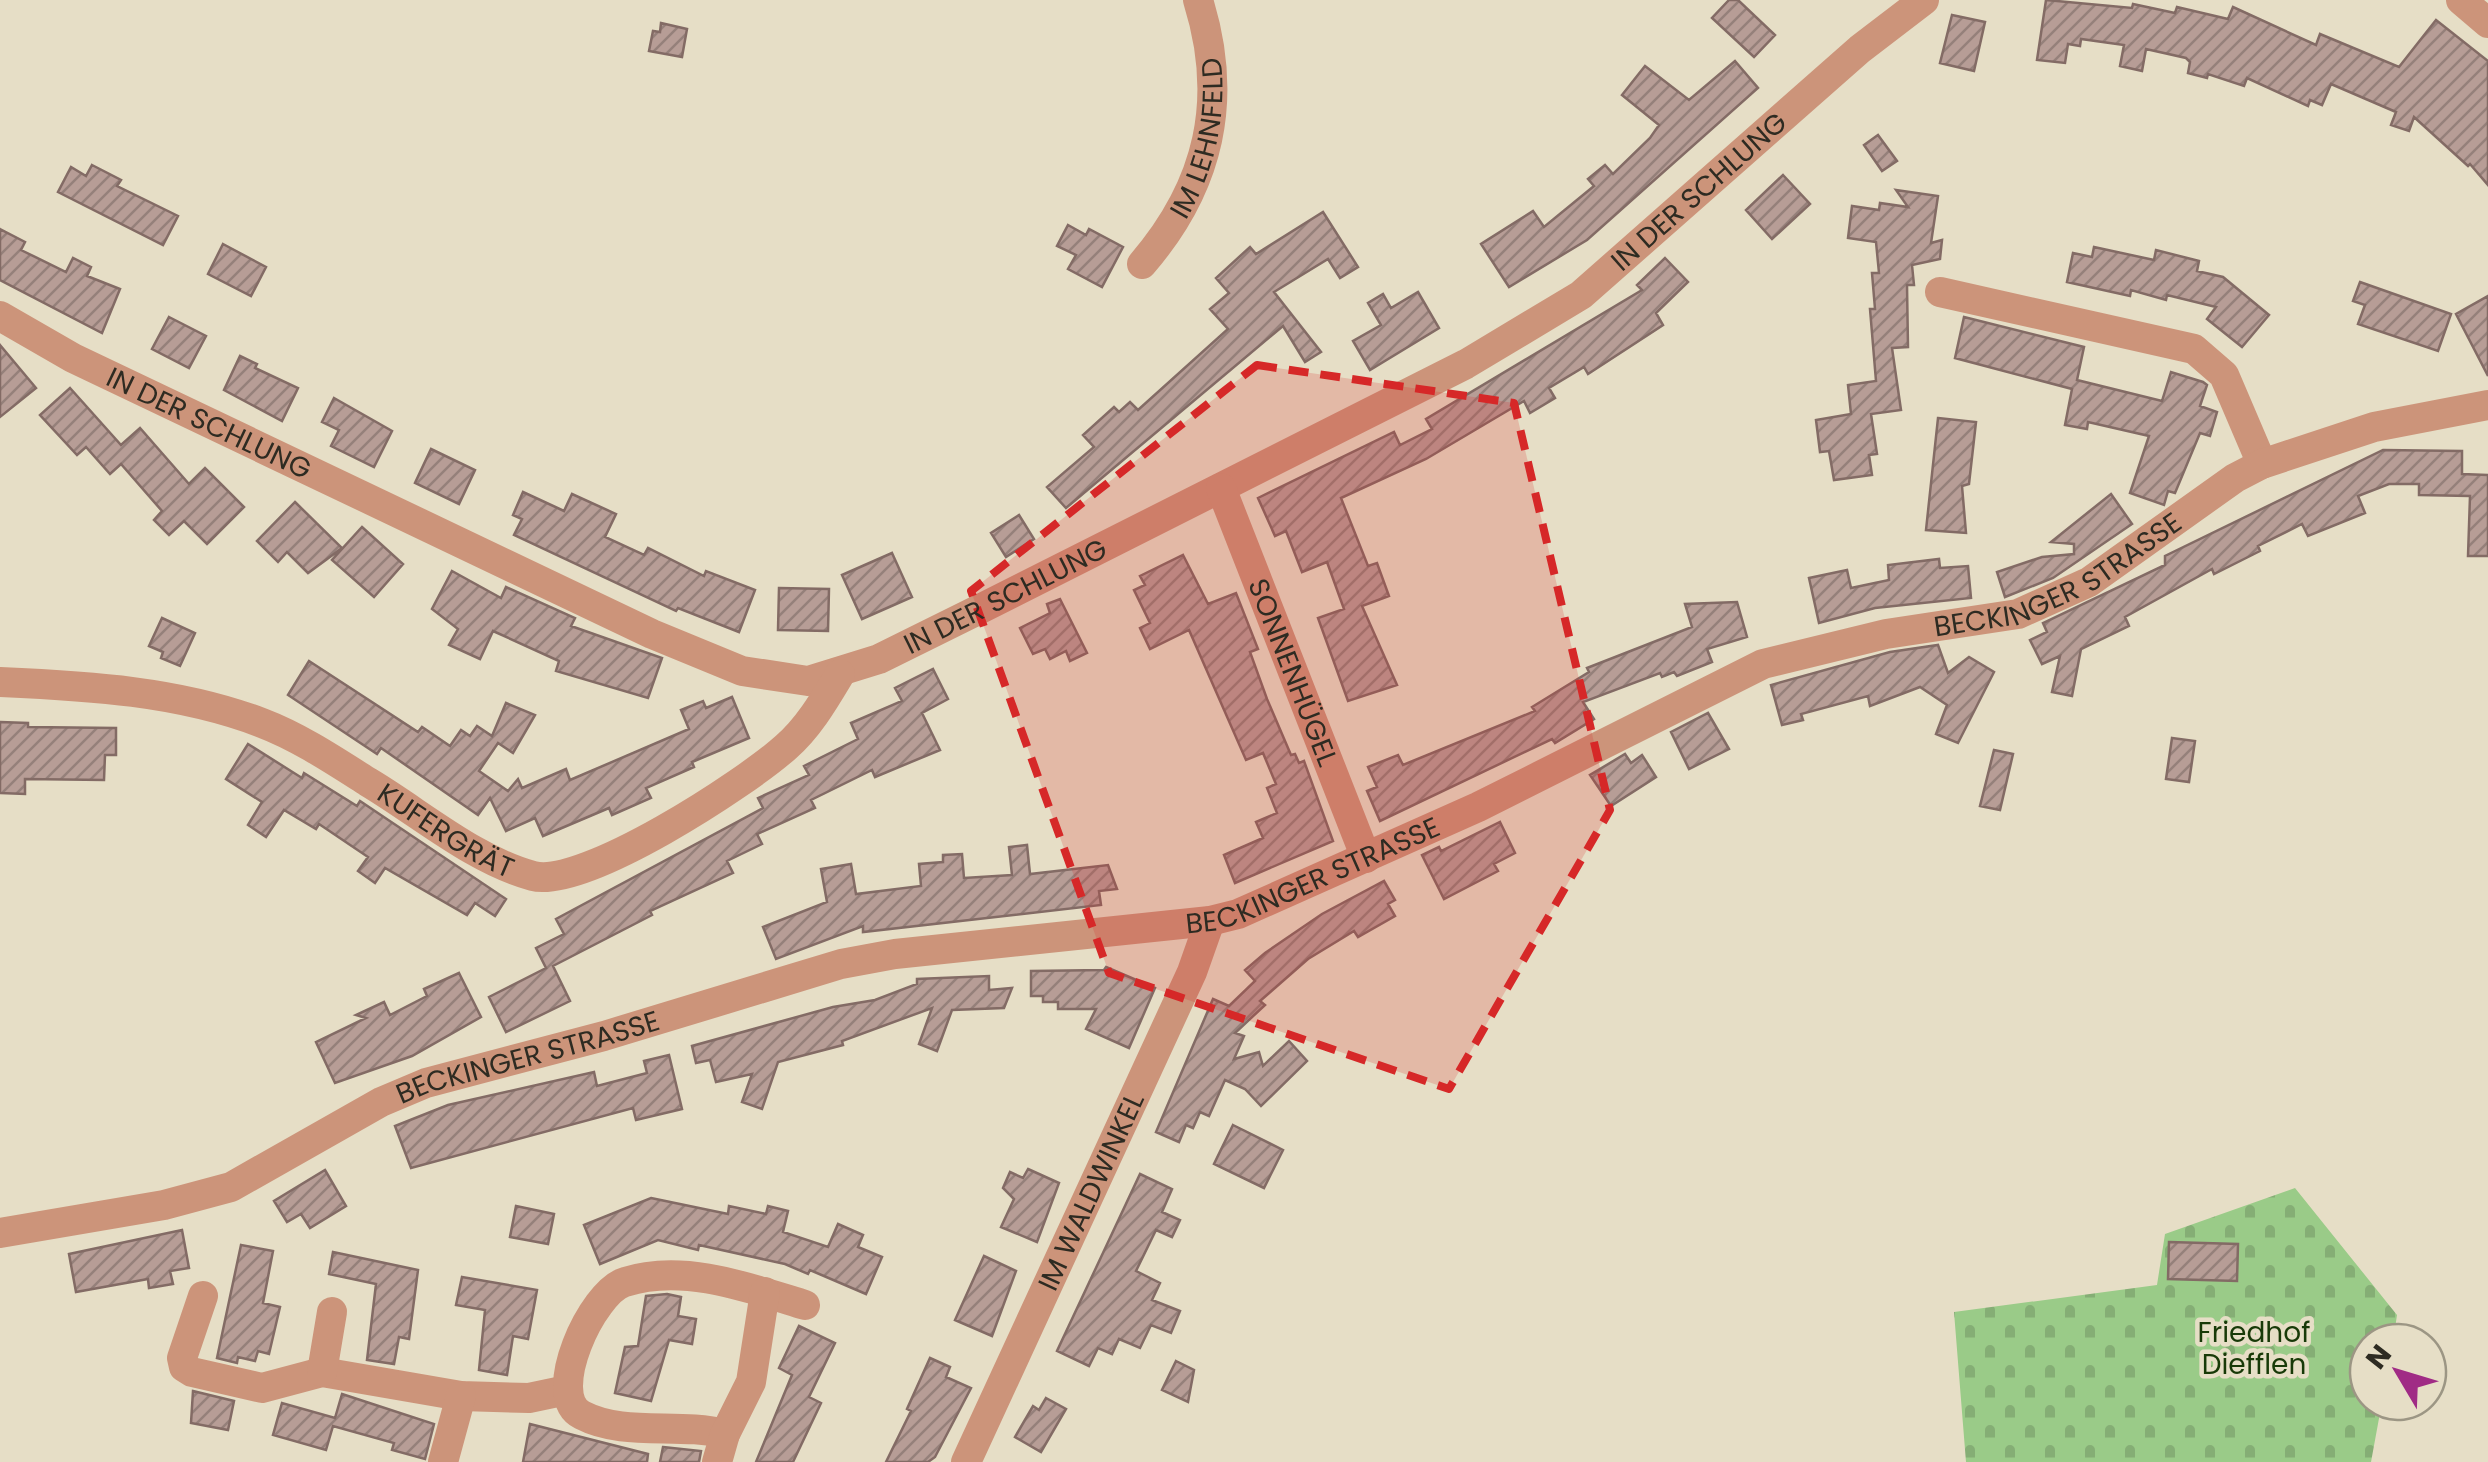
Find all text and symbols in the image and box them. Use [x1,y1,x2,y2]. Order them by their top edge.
street label: IM LEHNFELD [1161,56,1233,226]
street label: IN DER SCHLUNG [1603,103,1795,280]
street label: IN DER SCHLUNG [100,358,318,489]
street label: BECKINGER STRASSE [1931,503,2189,647]
street label: IN DER SCHLUNG [897,529,1114,664]
street label: SONNENHÜGEL [1238,573,1347,772]
street label: KUFERGRÄT [370,774,520,888]
street label: BECKINGER STRASSE [1184,808,1446,943]
street label: BECKINGER STRASSE [390,1001,664,1113]
street label: IM WALDWINKEL [1029,1086,1154,1297]
park label: Friedhof Diefflen [2198,1313,2310,1384]
north arrow [2348,1322,2448,1422]
text: N [2357,1337,2401,1377]

